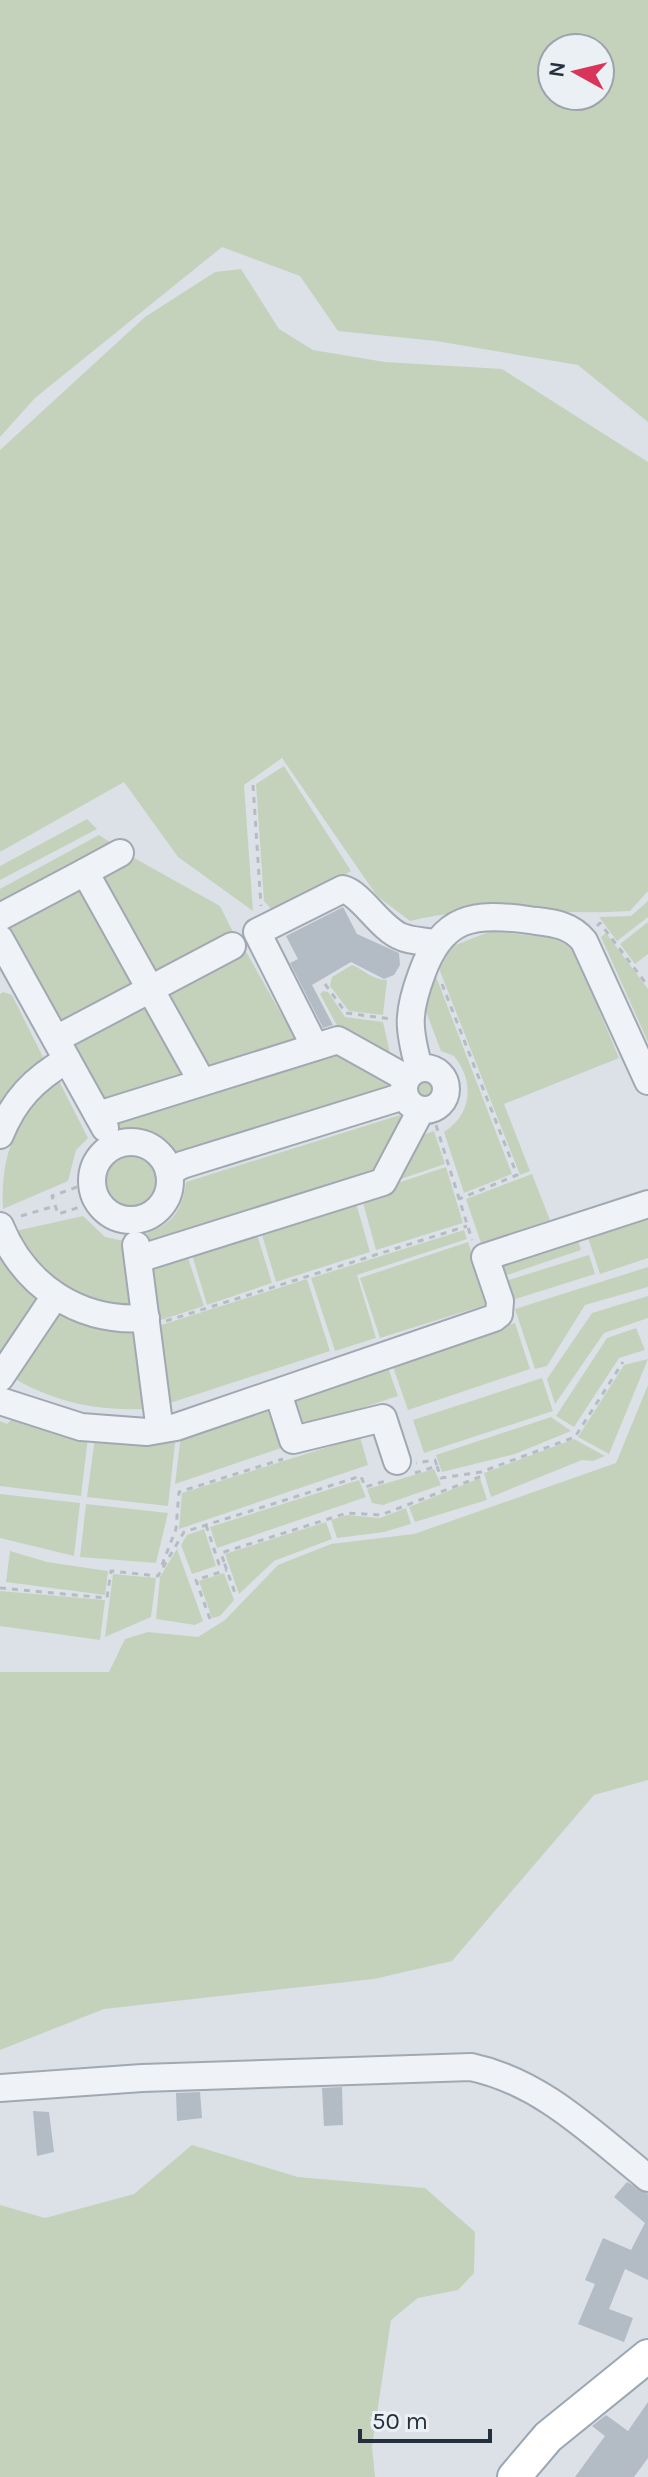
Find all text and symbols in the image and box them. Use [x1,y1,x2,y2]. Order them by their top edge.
north arrow [536,32,616,112]
text: N [543,60,571,79]
scale bar [360,2393,490,2443]
text: 50 m [372,2407,428,2435]

